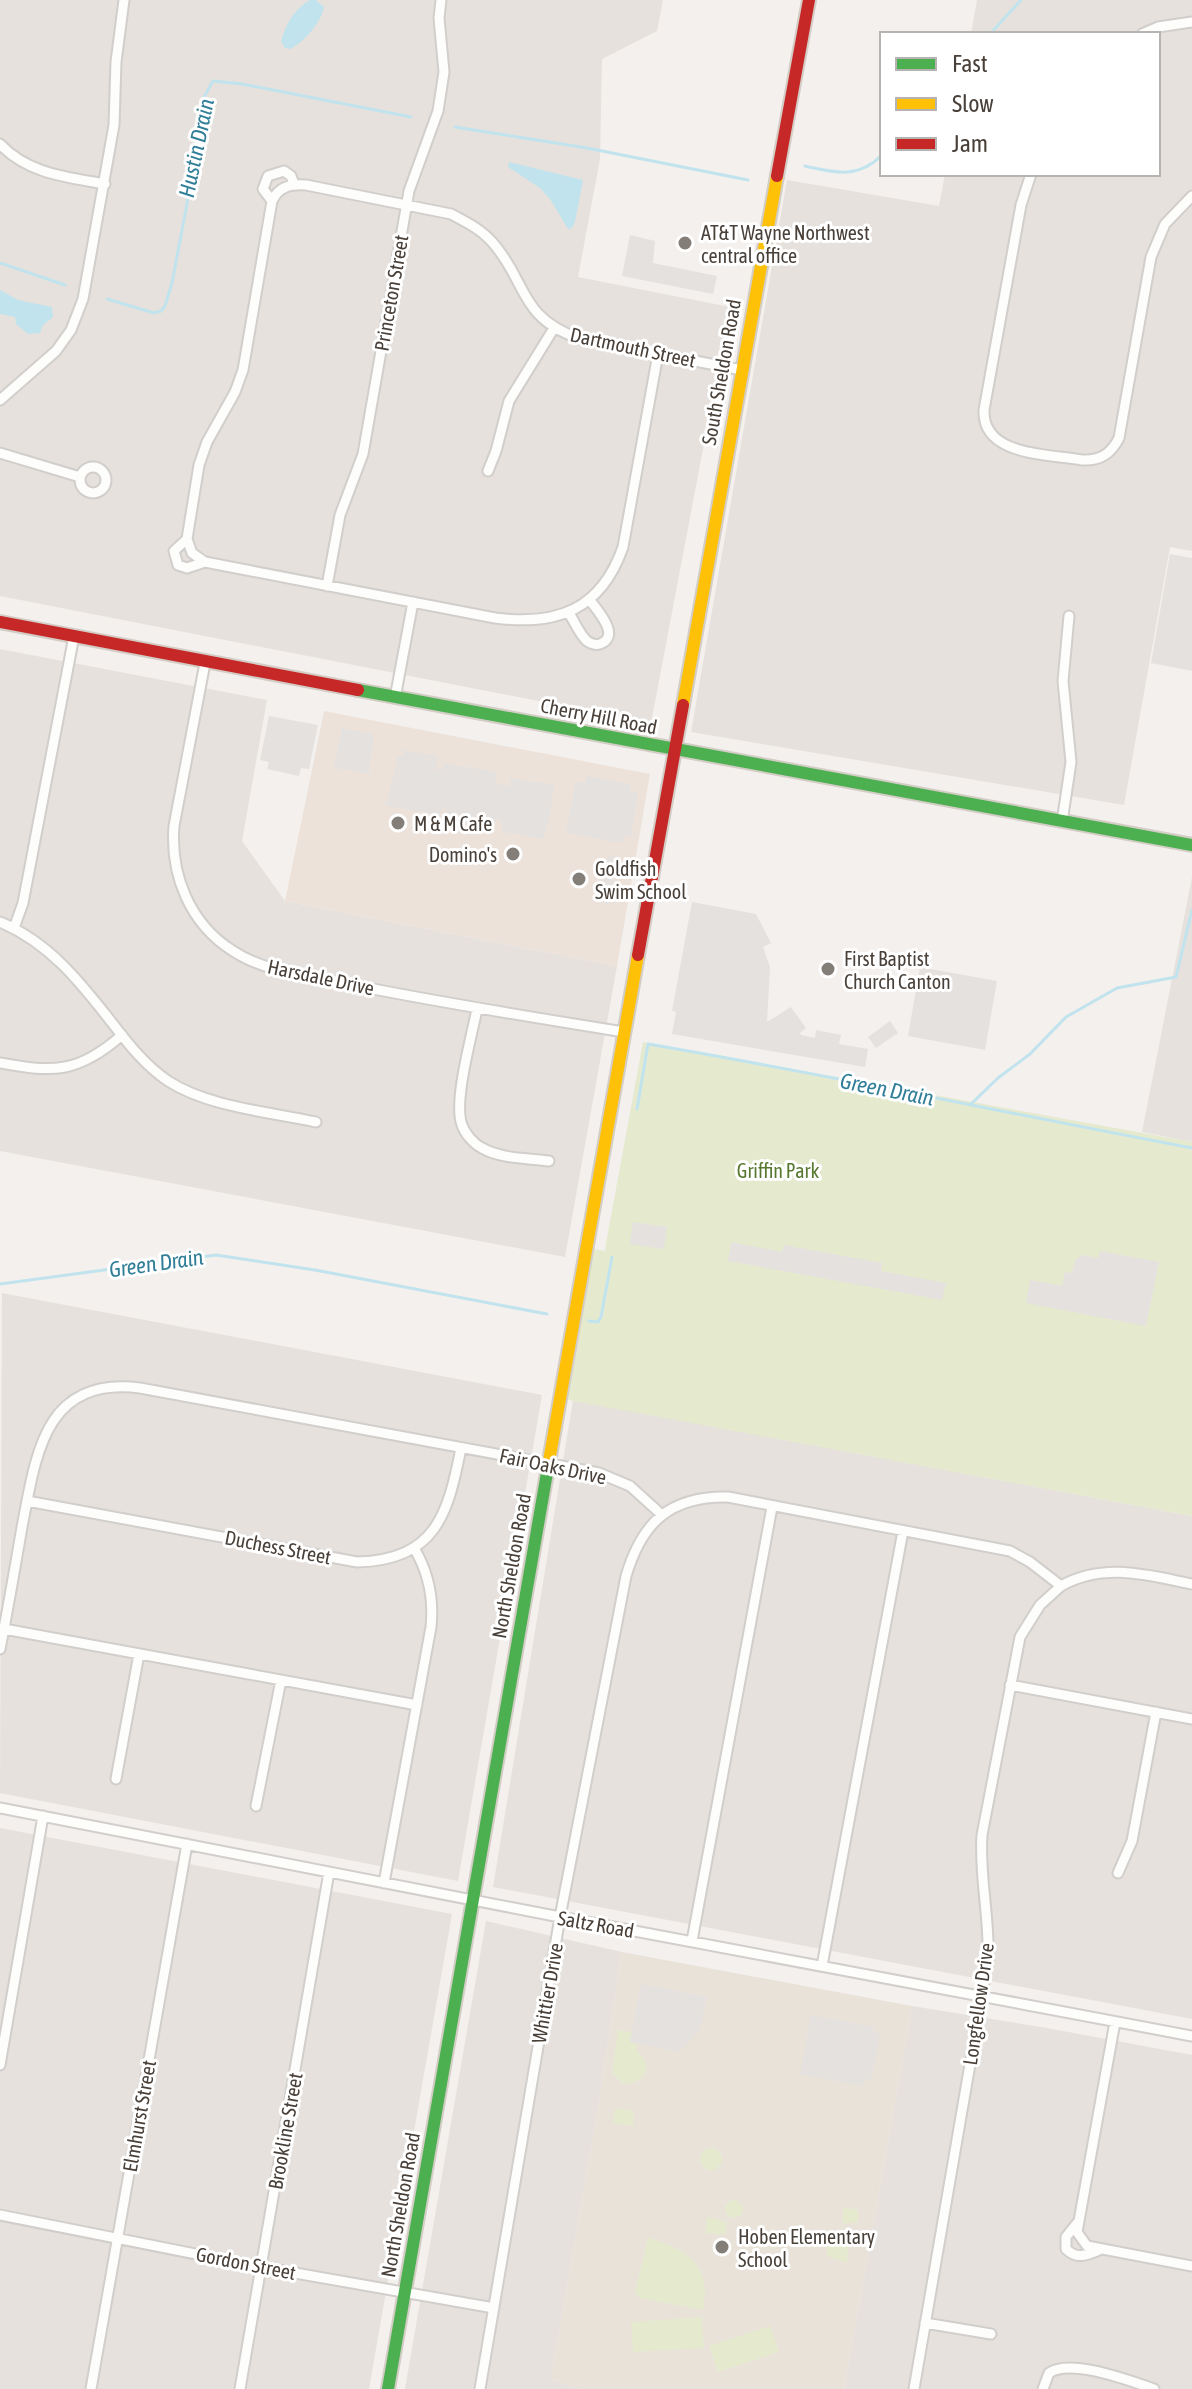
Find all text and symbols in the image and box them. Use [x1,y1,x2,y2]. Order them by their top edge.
legend [880,32,1160,176]
text: Fast [952,50,988,77]
text: Slow [952,90,994,117]
water label: Hustin Drain [173,96,219,200]
text: Jam [952,130,988,157]
place label: AT&T Wayne Northwest central office [701,221,870,267]
street label: Princeton Street [369,233,413,353]
marker: AT&T Wayne Northwest central office [676,234,694,252]
street label: South Sheldon Road [697,297,745,447]
street label: Dartmouth Street [568,322,698,372]
street label: Cherry Hill Road [539,693,659,739]
place label: M & M Cafe [414,812,492,835]
marker: M & M Cafe [389,814,407,832]
place label: Domino's [429,843,497,866]
marker: Domino's [504,845,522,863]
place label: Goldfish Swim School [595,857,687,903]
marker: Goldfish Swim School [570,870,588,888]
place label: First Baptist Church Canton [844,947,951,993]
street label: Harsdale Drive [266,954,376,1000]
marker: First Baptist Church Canton [819,960,837,978]
water label: Green Drain [838,1067,936,1111]
park label: Griffin Park [737,1159,819,1182]
water label: Green Drain [107,1243,205,1282]
street label: Fair Oaks Drive [497,1443,609,1489]
street label: North Sheldon Road [487,1492,535,1640]
street label: Duchess Street [223,1525,333,1569]
street label: Saltz Road [556,1906,636,1942]
street label: Whittier Drive [527,1941,567,2045]
street label: Longfellow Drive [958,1941,998,2067]
street label: Elmhurst Street [118,2058,160,2174]
street label: Brookline Street [263,2071,307,2191]
street label: North Sheldon Road [376,2131,424,2279]
place label: Hoben Elementary School [738,2225,875,2271]
marker: Hoben Elementary School [713,2238,731,2256]
street label: Gordon Street [194,2242,298,2284]

